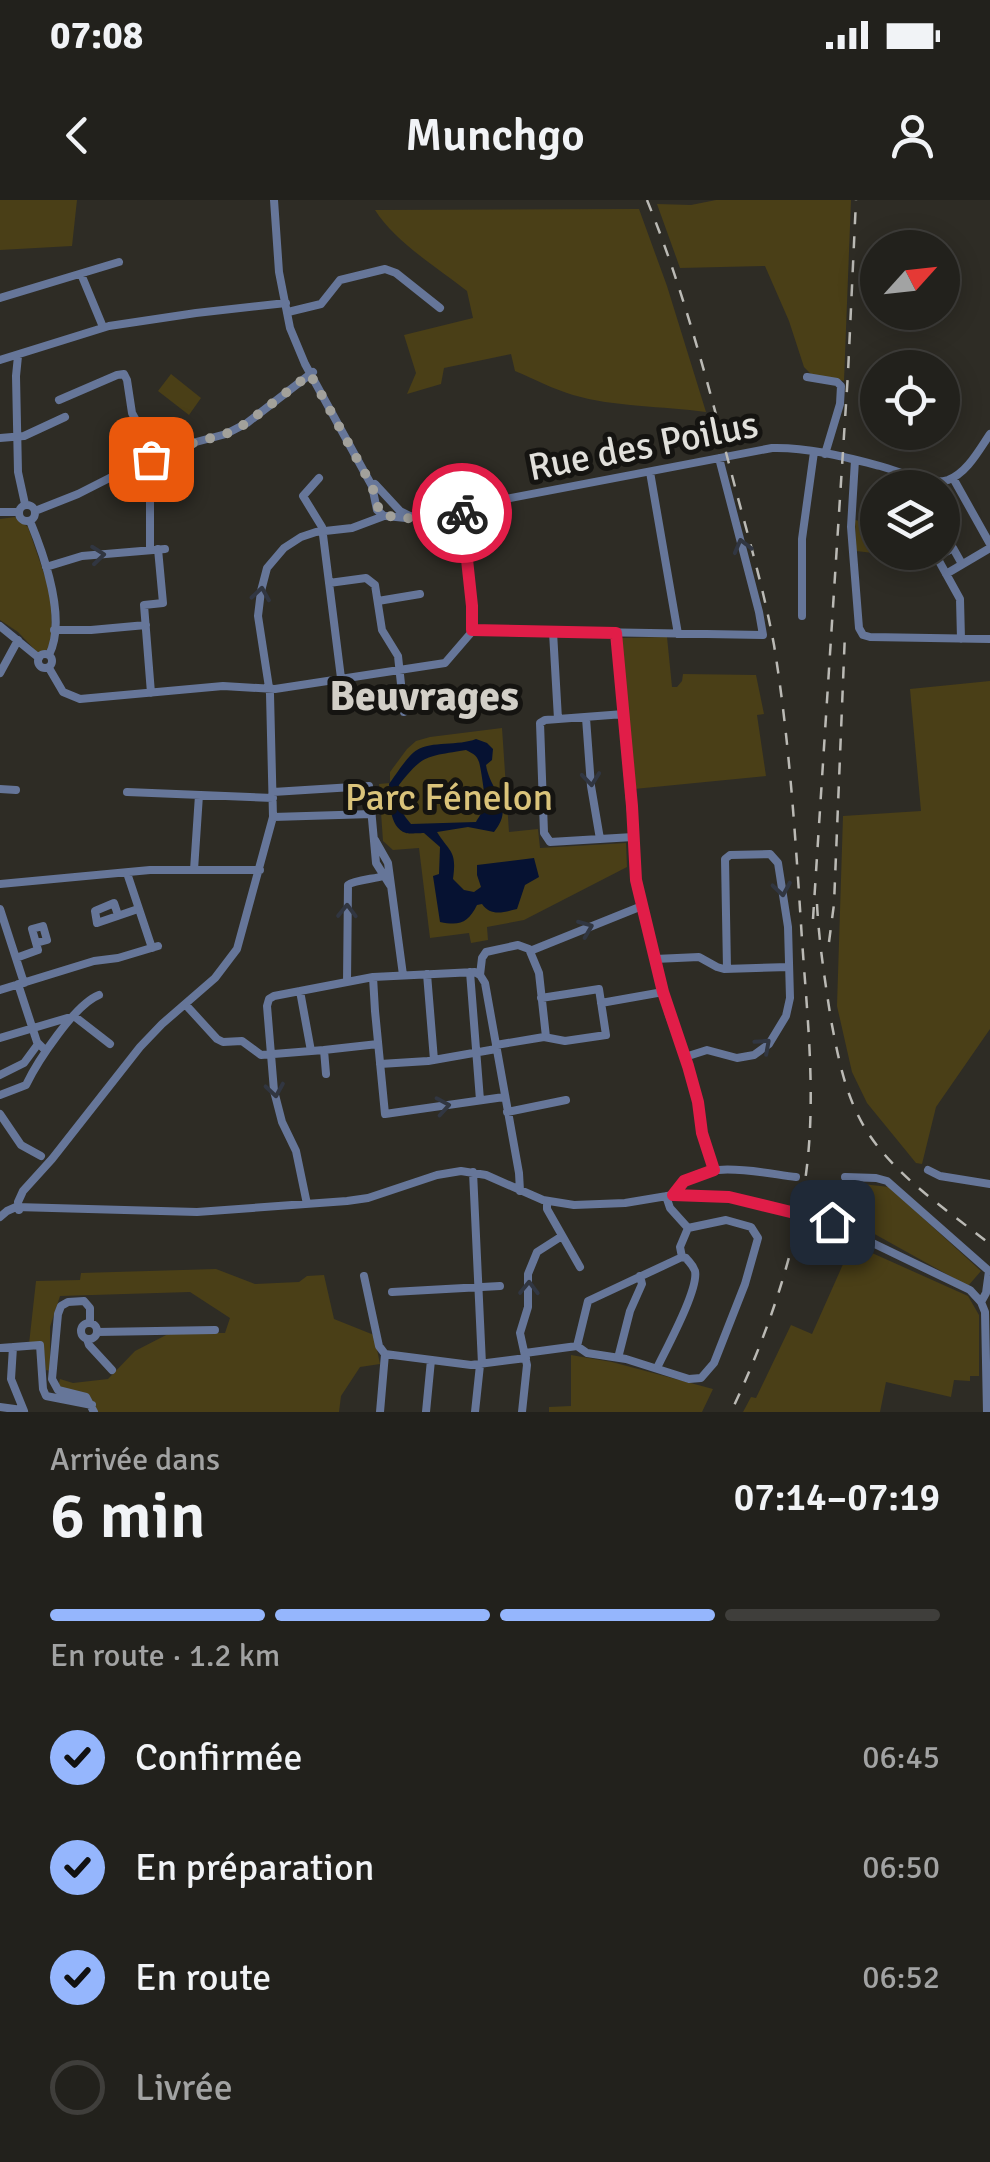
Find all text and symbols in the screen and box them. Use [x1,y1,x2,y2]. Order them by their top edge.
text: 07:08 [50,12,143,59]
icon: back [50,108,105,163]
text: Munchgo [405,108,585,163]
icon: person [885,108,940,163]
north arrow [860,230,960,330]
map controls [860,230,960,570]
button: locate [860,350,960,450]
street label: Rue des Poilus [524,401,762,491]
pin [109,417,194,502]
icon: bag [124,432,179,487]
courier [412,463,512,563]
button: layers [860,470,960,570]
icon: bike [435,486,490,541]
one-way arrow [732,538,753,555]
one-way arrow [90,545,106,566]
one-way arrow [250,586,271,602]
district label: Beuvrages [329,671,519,722]
one-way arrow [580,771,601,787]
park label: Parc Fénelon [345,774,553,821]
one-way arrow [771,881,792,897]
one-way arrow [337,903,358,919]
one-way arrow [576,920,594,940]
one-way arrow [752,1038,771,1056]
one-way arrow [264,1081,285,1098]
one-way arrow [434,1096,451,1117]
pin [790,1180,875,1265]
icon: home [805,1195,860,1250]
one-way arrow [518,1279,540,1294]
text: Arrivée dans [50,1440,220,1479]
text: 07:14–07:19 [734,1474,940,1521]
text: 6 min [50,1476,206,1556]
text: En route · 1.2 km [50,1636,280,1675]
icon: check [50,1730,105,1785]
text: Confirmée [135,1734,303,1781]
text: 06:45 [862,1738,940,1777]
icon: check [50,1840,105,1895]
text: En préparation [135,1844,374,1891]
text: 06:50 [862,1848,940,1887]
icon: check [50,1950,105,2005]
text: En route [135,1954,271,2001]
text: 06:52 [862,1958,940,1997]
text: Livrée [135,2064,233,2111]

